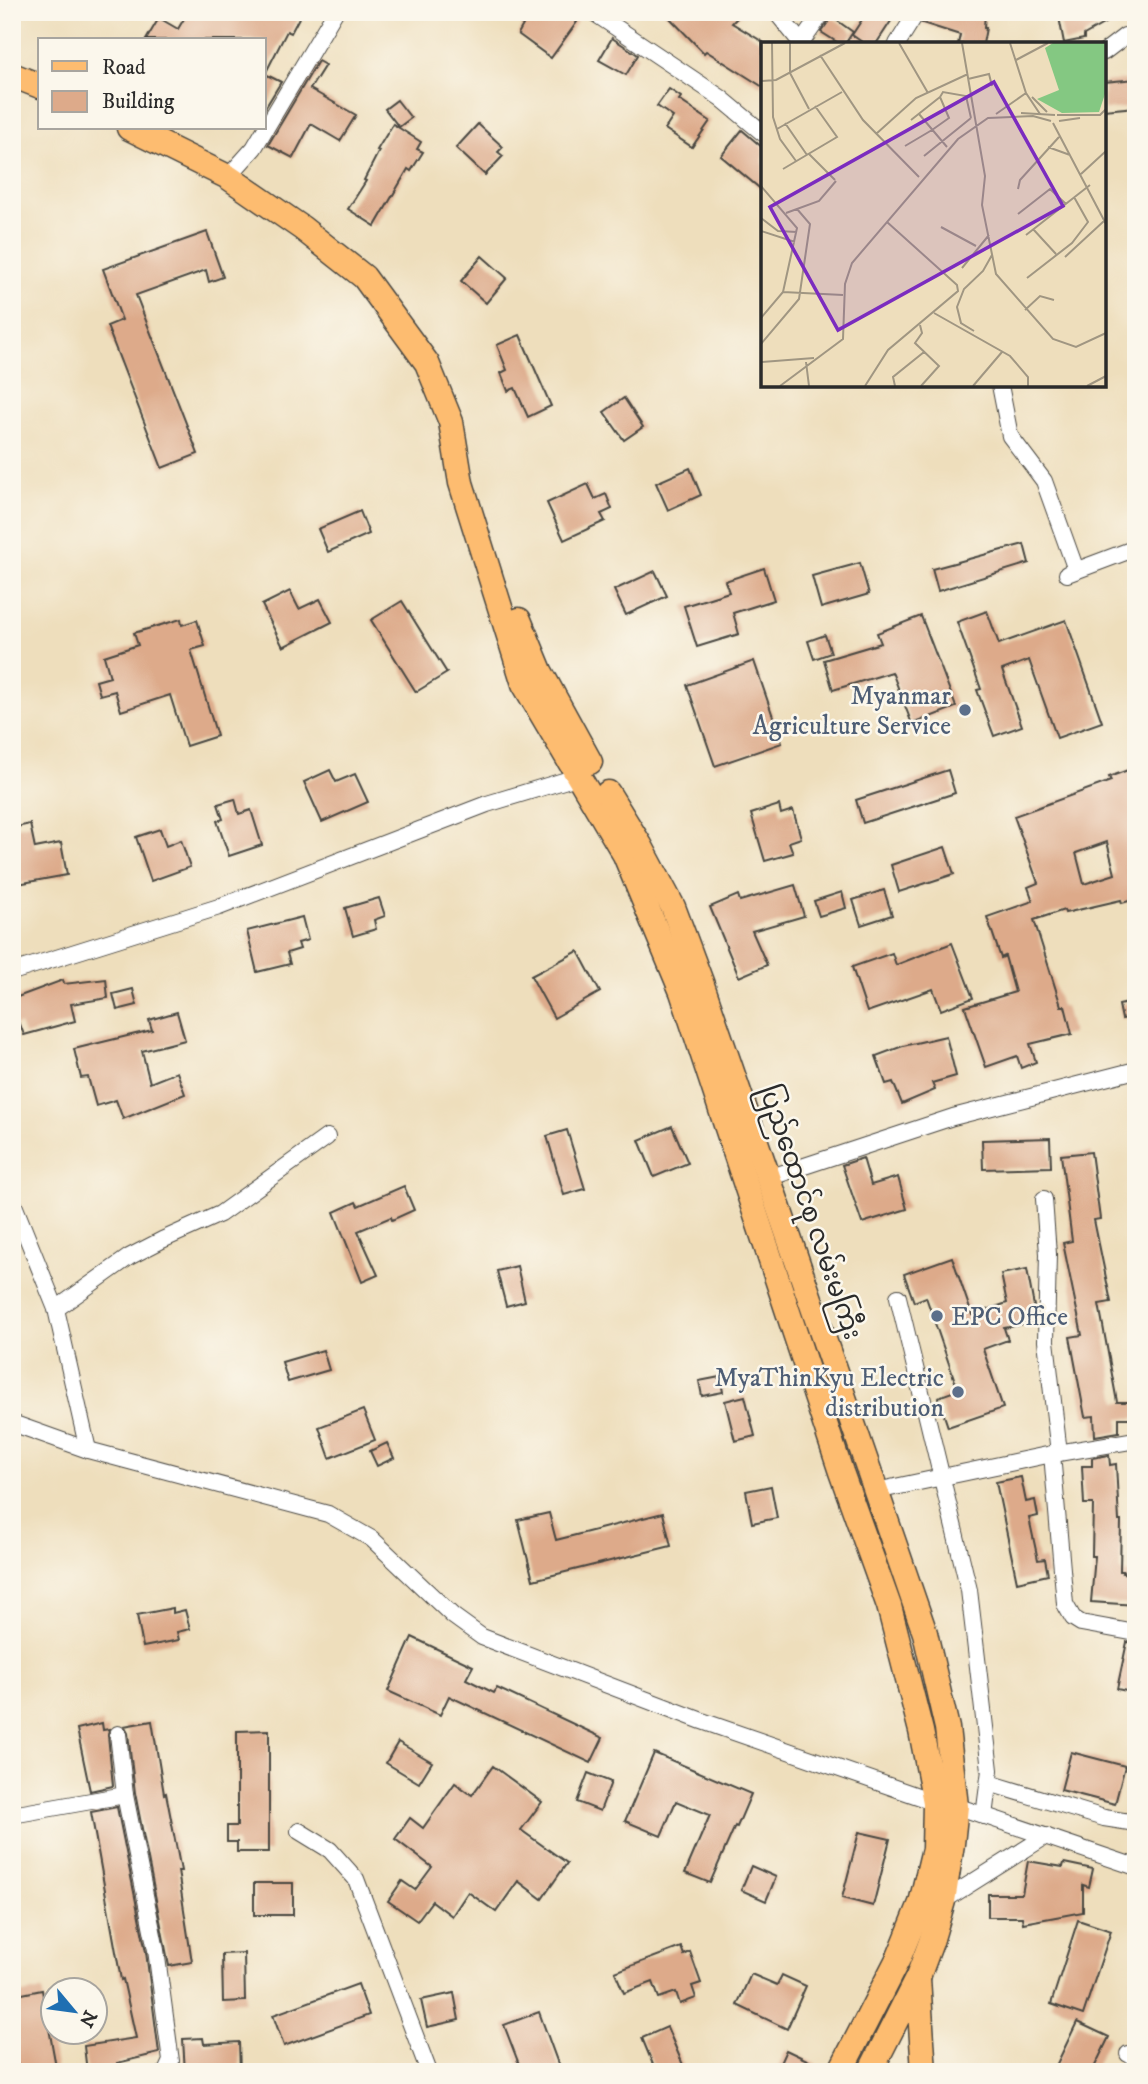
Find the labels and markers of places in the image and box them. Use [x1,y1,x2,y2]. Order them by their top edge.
place label: Myanmar Agriculture Service [753,680,951,743]
marker: Myanmar Agriculture Service [957,702,973,718]
place label: EPC Office [951,1301,1068,1334]
marker: EPC Office [929,1308,945,1324]
place label: MyaThinKyu Electric distribution [714,1362,944,1425]
marker: MyaThinKyu Electric distribution [950,1384,966,1400]

